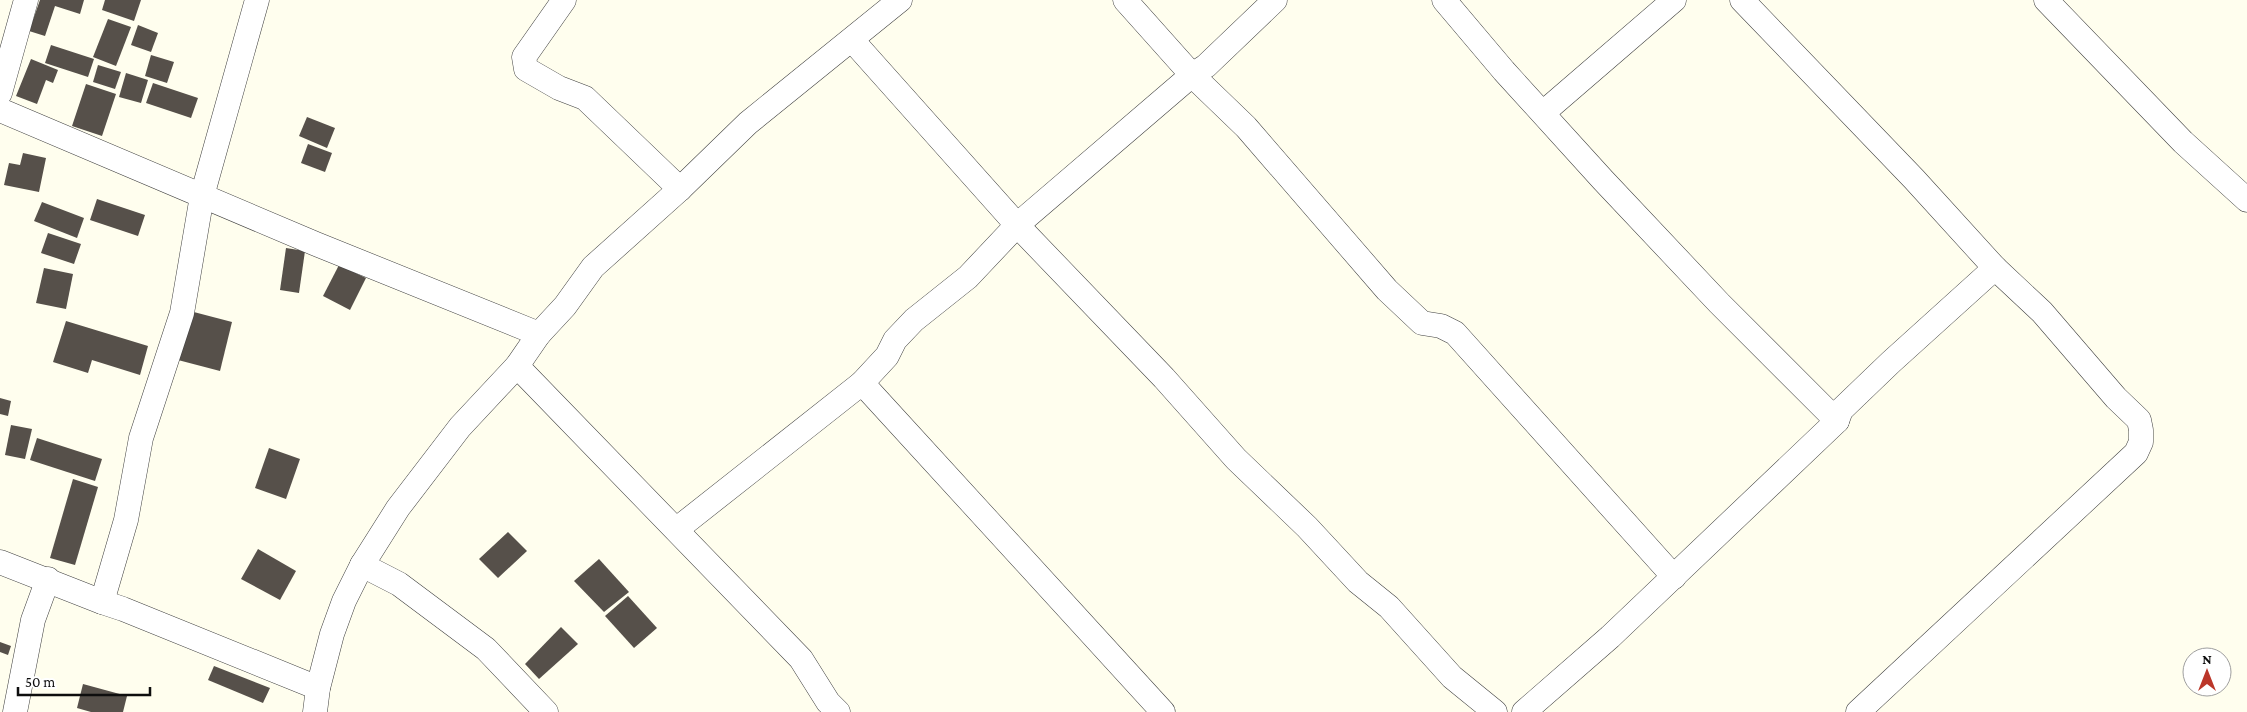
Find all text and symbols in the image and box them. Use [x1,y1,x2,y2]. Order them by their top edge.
north arrow [2182,647,2232,697]
text: N [2202,651,2212,667]
scale bar [18,664,150,696]
text: 50 m [25,674,55,690]

